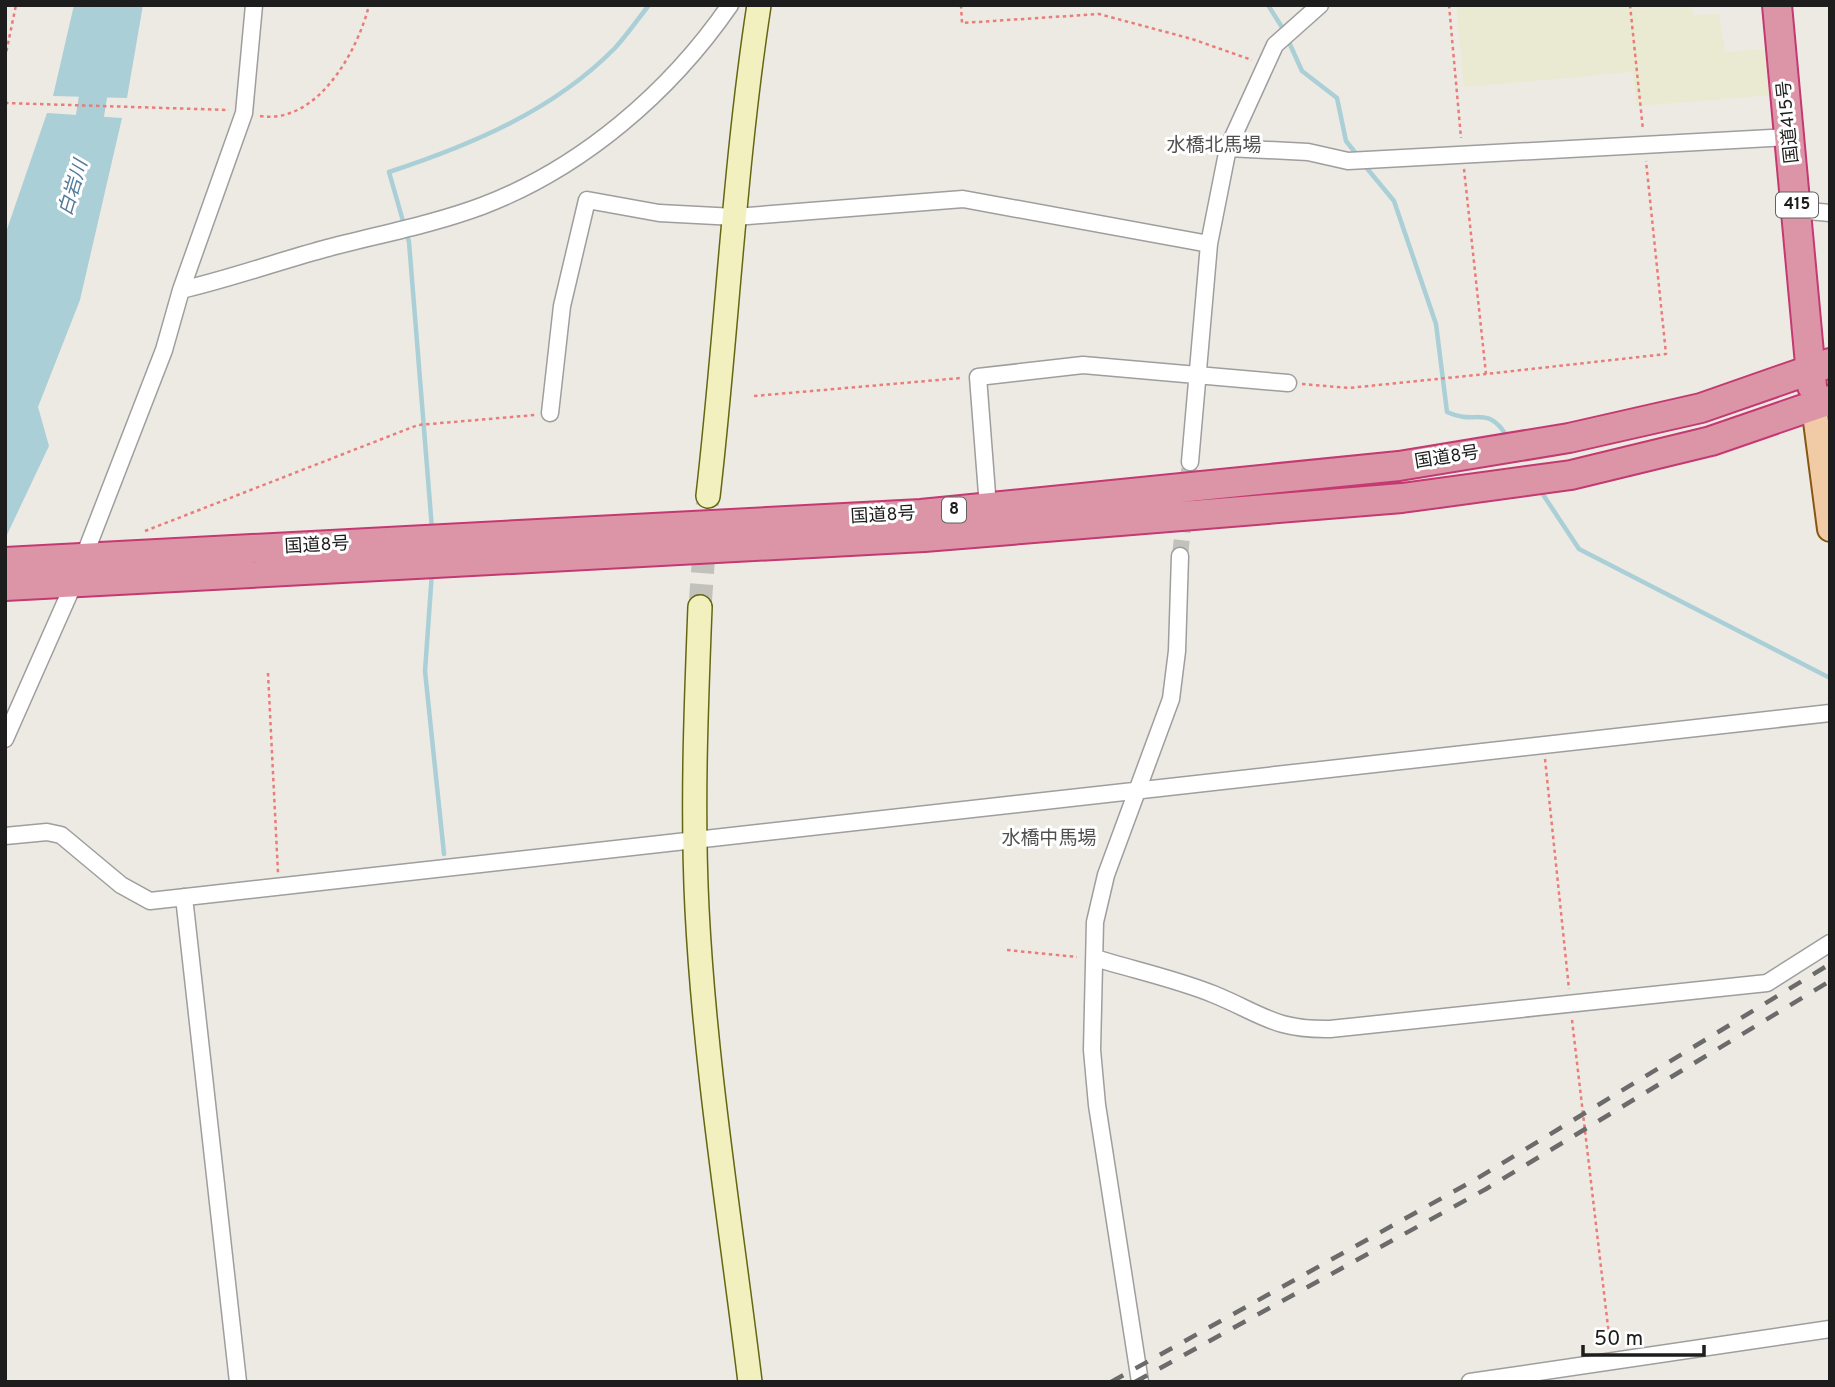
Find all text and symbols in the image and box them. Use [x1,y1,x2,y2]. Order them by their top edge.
street label: 国道415号 [1773,79,1805,165]
district label: 水橋北馬場 [1166,134,1262,158]
water label: 白岩川 [54,155,94,219]
road number: 415 [1776,192,1818,218]
street label: 国道8号 [1413,442,1481,474]
road number: 8 [942,498,966,523]
street label: 国道8号 [850,503,916,529]
street label: 国道8号 [284,533,350,559]
district label: 水橋中馬場 [1001,827,1097,851]
scale bar [1583,1314,1704,1358]
text: 50 m [1594,1326,1643,1353]

